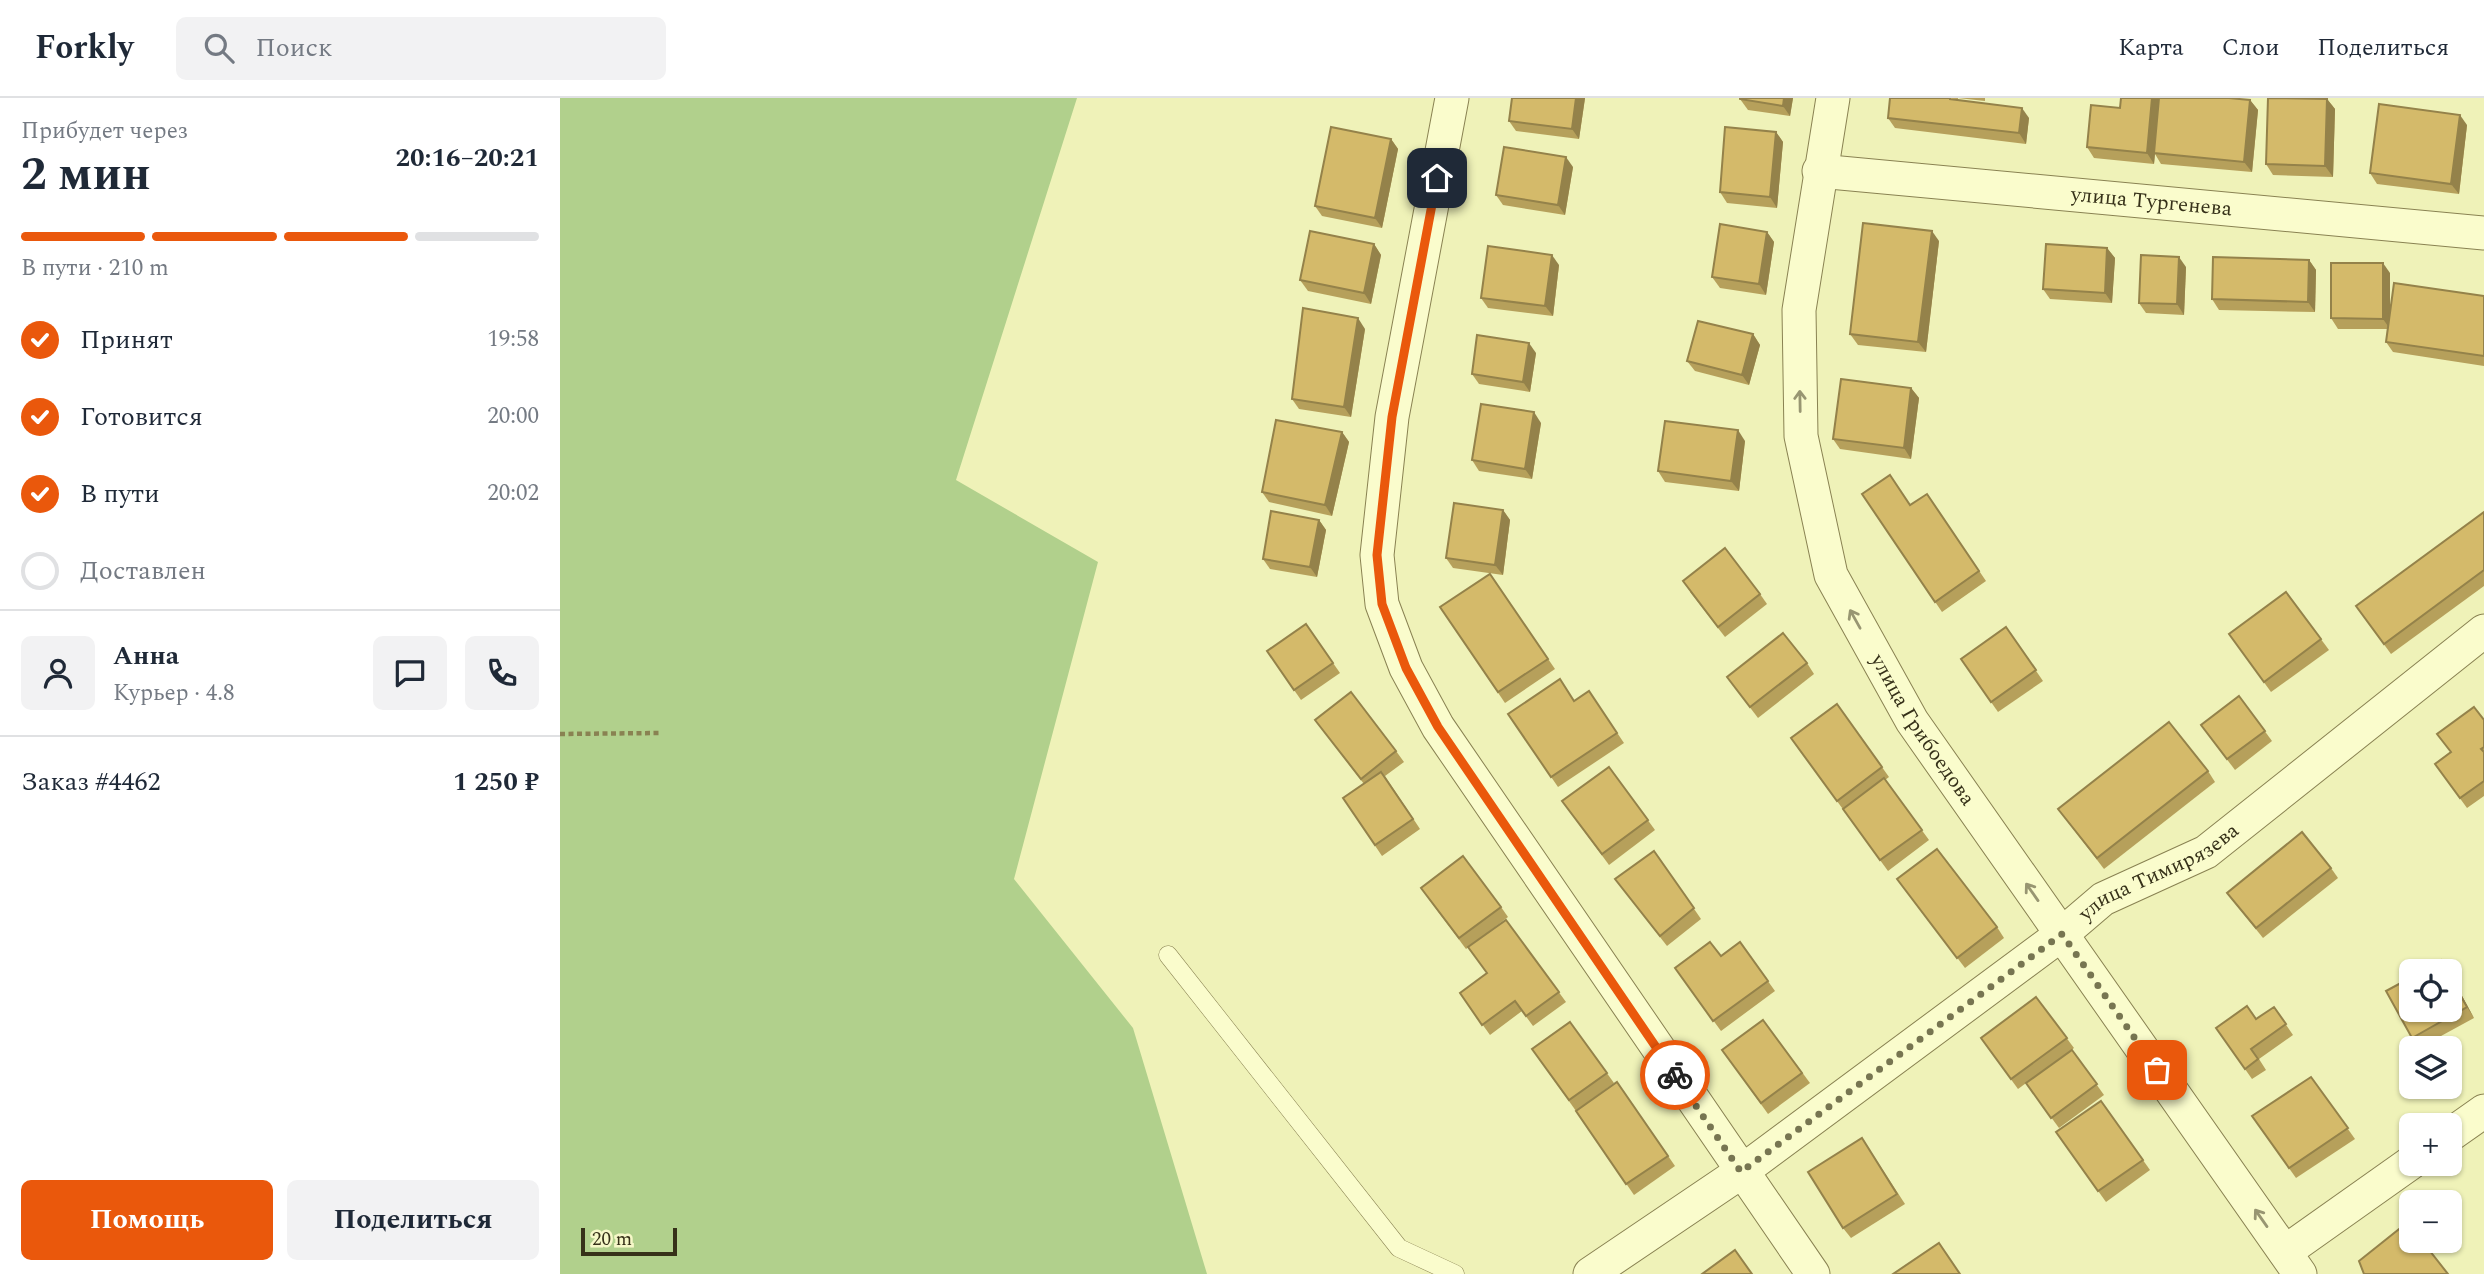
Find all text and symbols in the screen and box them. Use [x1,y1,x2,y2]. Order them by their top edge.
search box [176,17,666,80]
text: Forkly [35,23,134,73]
text: Поиск [256,28,332,68]
icon: search [200,29,238,67]
text: Карта [2118,30,2184,66]
text: Слои [2222,30,2279,66]
text: Поделиться [2317,30,2449,66]
text: Прибудет через [21,114,188,149]
text: 20:16–20:21 [395,138,539,178]
text: 2 мин [21,140,151,210]
pin [1407,148,1467,208]
icon: home [1418,159,1456,197]
street label: улица Тургенева [2069,178,2234,226]
text: В пути · 210 m [21,251,169,286]
text: Принят [80,320,173,360]
icon: check [21,321,59,359]
text: 19:58 [487,322,539,357]
one-way arrow [1794,389,1807,412]
text: Готовится [80,397,203,437]
icon: check [21,398,59,436]
text: 20:00 [487,399,539,434]
text: В пути [80,474,160,514]
icon: check [21,475,59,513]
text: 20:02 [487,476,539,511]
text: Доставлен [80,551,206,591]
one-way arrow [1848,609,1862,629]
button: person [21,636,95,710]
text: Анна [113,636,179,676]
button: chat [373,636,447,710]
button: phone [465,636,539,710]
street label: улица Грибоедова [1861,647,1983,813]
text: Курьер · 4.8 [113,676,235,711]
text: Заказ #4462 [21,762,160,802]
text: 1 250 ₽ [453,762,539,802]
street label: улица Тимирязева [2071,815,2247,930]
one-way arrow [2025,883,2039,902]
map controls [2399,959,2462,1253]
button: locate [2399,959,2462,1022]
button: layers [2399,1036,2462,1099]
courier [1640,1040,1710,1110]
pin [2127,1040,2187,1100]
icon: bag [2138,1051,2176,1089]
icon: bike [1656,1056,1694,1094]
button: + [2399,1113,2462,1176]
button: Помощь [21,1180,273,1260]
button: Поделиться [287,1180,539,1260]
button: − [2399,1190,2462,1253]
one-way arrow [2254,1209,2268,1228]
scale bar [581,1225,677,1257]
text: 20 m [592,1225,632,1254]

